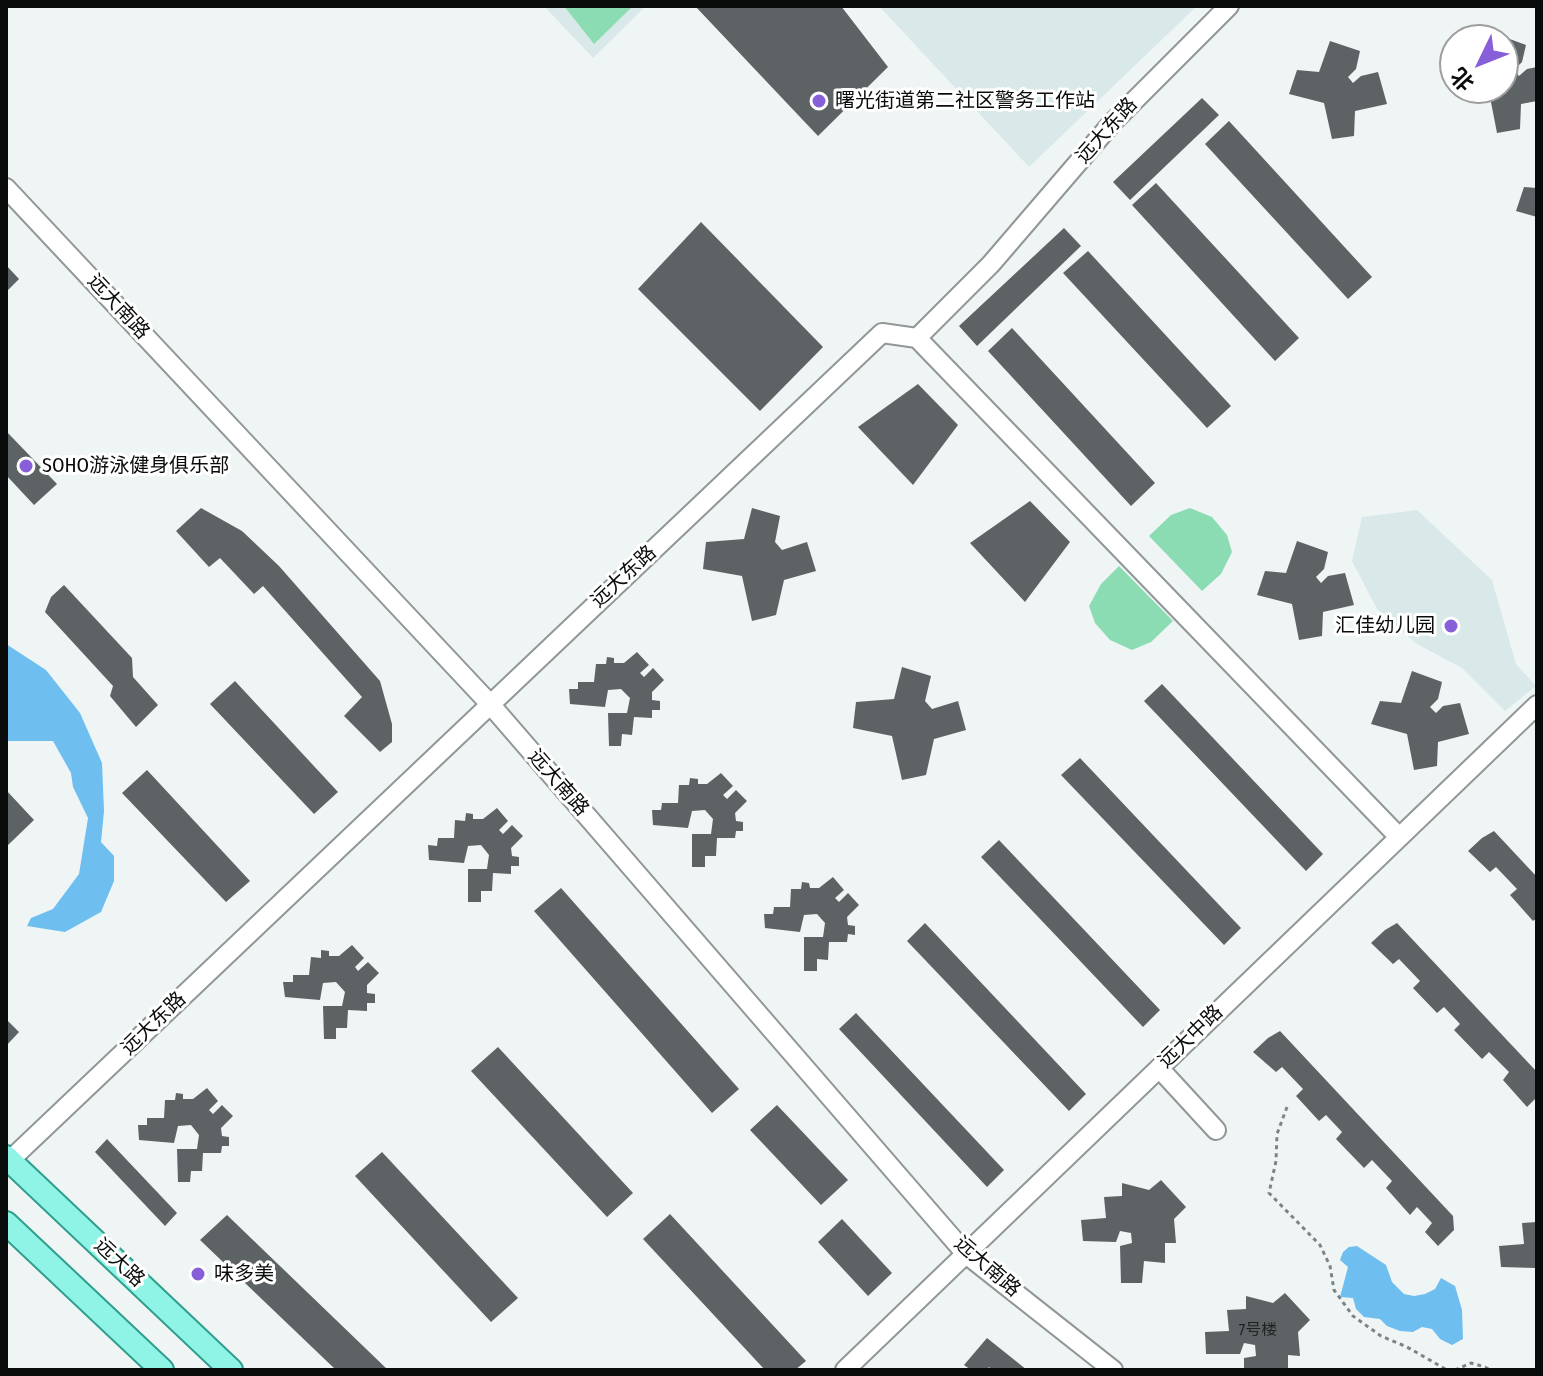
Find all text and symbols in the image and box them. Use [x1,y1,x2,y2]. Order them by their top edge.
north arrow [1439,24,1519,104]
text: 北 [1445,62,1480,97]
place label: 曙光街道第二社区警务工作站 [835,89,1095,113]
marker: 曙光街道第二社区警务工作站 [810,92,828,110]
street label: 远大东路 [1071,93,1143,169]
street label: 远大南路 [82,270,154,344]
place label: SOHO游泳健身俱乐部 [42,454,229,478]
marker: SOHO游泳健身俱乐部 [17,457,35,475]
street label: 远大东路 [587,541,661,613]
place label: 汇佳幼儿园 [1335,614,1435,638]
marker: 汇佳幼儿园 [1442,617,1460,635]
street label: 远大南路 [523,745,593,821]
street label: 远大东路 [117,988,191,1060]
street label: 远大中路 [1154,1001,1228,1073]
street label: 远大南路 [949,1232,1025,1302]
street label: 远大路 [89,1234,149,1292]
place label: 味多美 [214,1262,274,1286]
marker: 味多美 [189,1265,207,1283]
house number: 7号楼 [1239,1321,1277,1341]

